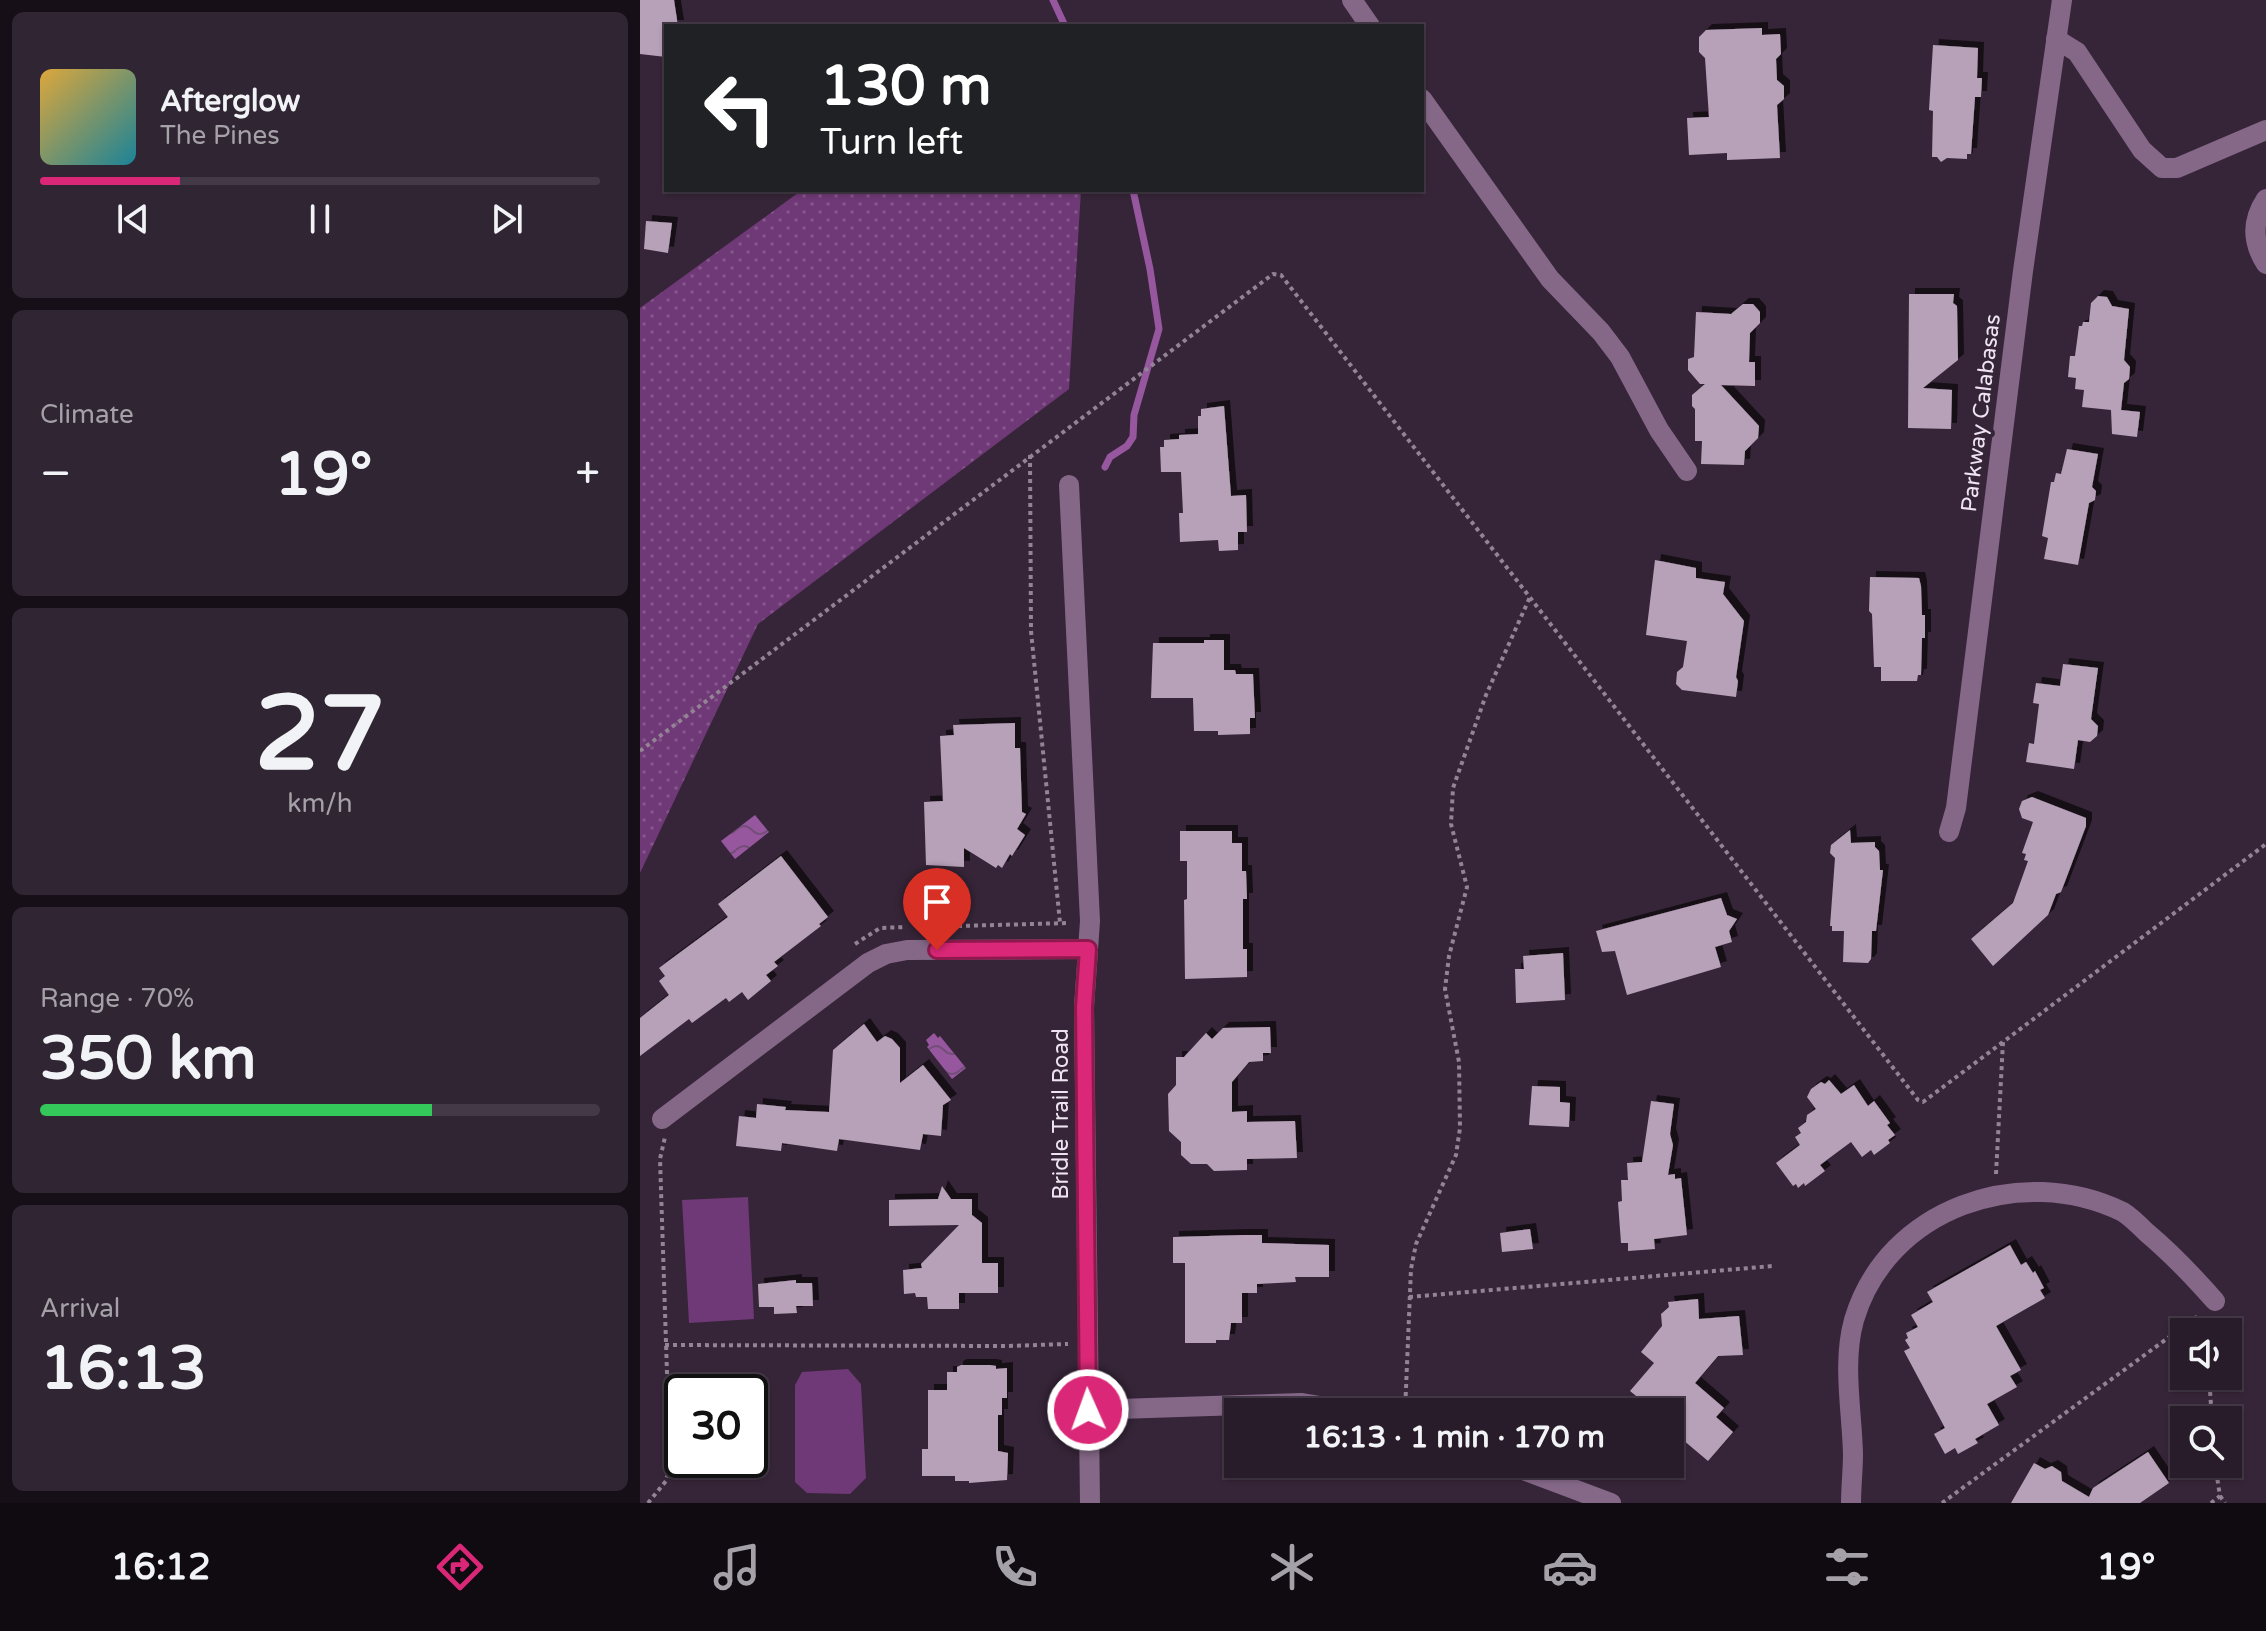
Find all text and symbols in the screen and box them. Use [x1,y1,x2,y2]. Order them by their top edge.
text: 130 m [820,53,991,120]
icon: left [688,56,792,160]
text: Afterglow [160,83,300,120]
text: The Pines [160,120,280,151]
text: Turn left [820,121,963,164]
icon: previous [111,197,155,241]
icon: pause [298,197,342,241]
icon: next [485,197,529,241]
street label: Parkway Calabasas [1956,313,2006,513]
text: Climate [40,399,134,430]
text: 19° [274,439,372,511]
text: − [40,448,71,501]
text: + [575,448,600,501]
text: 27 [255,673,385,798]
text: km/h [287,788,353,819]
pin [903,868,971,950]
icon: arrive [915,880,959,924]
text: Range · 70% [40,983,194,1014]
text: 350 km [40,1023,256,1095]
street label: Bridle Trail Road [1048,1028,1074,1200]
text: Arrival [40,1293,120,1324]
map controls [2170,1318,2242,1478]
button: sound [2170,1318,2242,1390]
text: 16:13 [40,1333,206,1405]
position arrow [1046,1368,1130,1452]
speed limit sign: 30 [664,1374,768,1478]
button: search [2170,1406,2242,1478]
text: 16:13 · 1 min · 170 m [1303,1419,1605,1456]
icon: directions [432,1539,488,1595]
icon: music [709,1539,765,1595]
icon: phone [987,1539,1043,1595]
icon: climate [1264,1539,1320,1595]
icon: car [1542,1539,1598,1595]
icon: filters [1819,1539,1875,1595]
text: 16:12 [111,1546,211,1589]
text: 19° [2096,1546,2155,1589]

